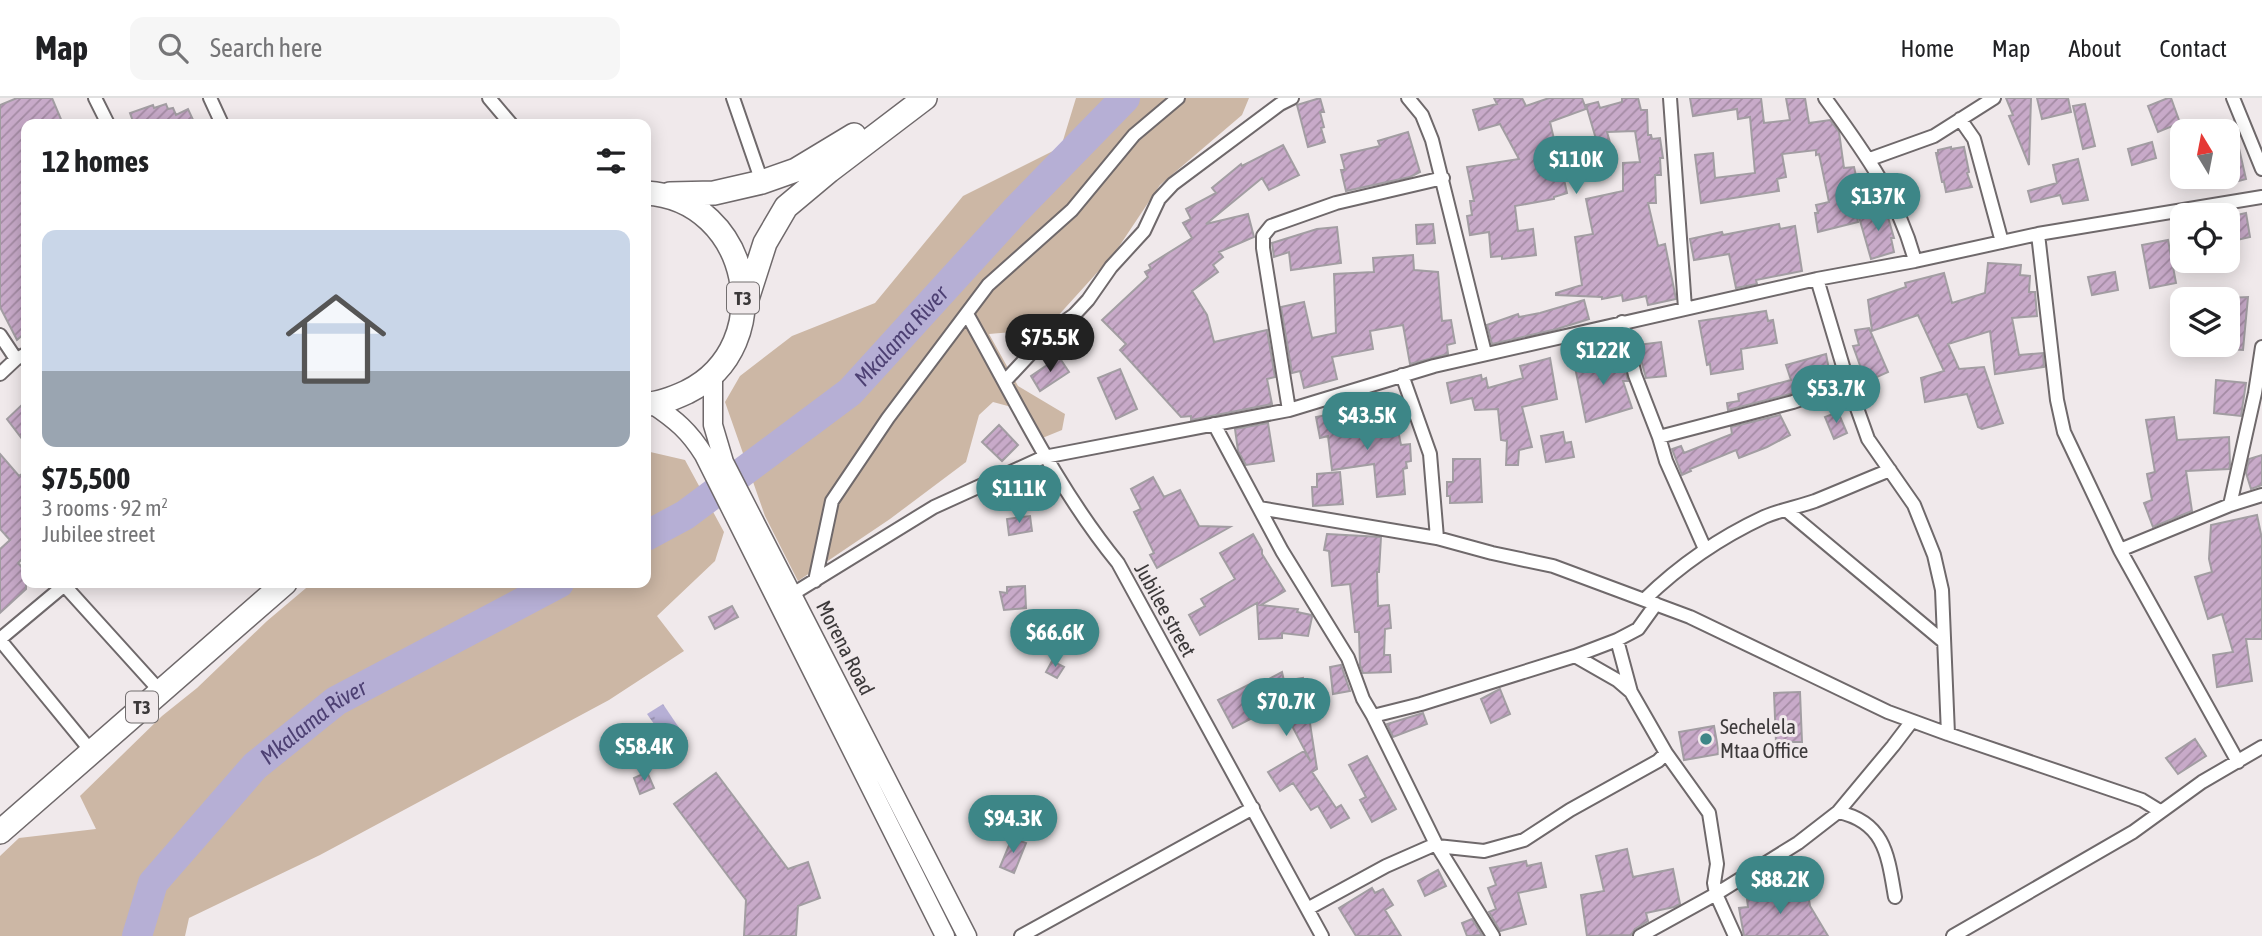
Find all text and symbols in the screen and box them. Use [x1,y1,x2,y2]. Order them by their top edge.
search box [130,17,620,80]
text: Map [35,29,88,67]
icon: search [154,29,192,67]
text: Search here [210,33,322,63]
text: Home [1900,35,1954,62]
text: Map [1992,35,2030,62]
text: About [2068,35,2121,62]
text: Contact [2159,35,2227,62]
north arrow [2170,119,2240,189]
map controls [2170,119,2240,357]
pin: $110K [1527,136,1625,196]
icon: filters [592,142,630,180]
text: 12 homes [42,144,149,178]
text: $110K [1549,146,1603,172]
pin: $137K [1829,174,1927,233]
text: $137K [1851,183,1905,209]
button: locate [2170,203,2240,273]
icon: home [273,276,399,402]
water label: Mkalama River [849,280,954,391]
road number: T3 [727,282,759,314]
button: layers [2170,287,2240,357]
pin: $75.5K [993,314,1107,374]
text: $75.5K [1021,324,1079,350]
pin: $122K [1554,328,1652,387]
text: $122K [1576,337,1630,363]
pin: $53.7K [1779,366,1893,425]
text: $53.7K [1807,375,1865,401]
pin: $43.5K [1310,392,1424,452]
text: $43.5K [1338,402,1396,428]
text: $75,500 [42,461,130,495]
pin: $111K [970,466,1068,525]
text: $111K [992,475,1046,501]
text: 3 rooms · 92 m² [42,495,168,521]
text: Jubilee street [42,521,155,547]
street label: Jubilee street [1130,558,1201,661]
street label: Morena Road [812,596,880,699]
pin: $66.6K [998,610,1112,669]
text: $66.6K [1026,619,1084,645]
water label: Mkalama River [255,674,372,770]
pin: $70.7K [1229,678,1343,738]
text: $70.7K [1257,688,1315,714]
road number: T3 [126,692,158,722]
place label: Sechelela Mtaa Office [1720,714,1808,762]
pin: $58.4K [587,724,701,783]
marker: Sechelela Mtaa Office [1698,731,1714,747]
text: $58.4K [615,733,673,759]
pin: $94.3K [956,796,1070,855]
text: $94.3K [984,805,1042,831]
pin: $88.2K [1723,856,1837,916]
text: $88.2K [1751,866,1809,892]

